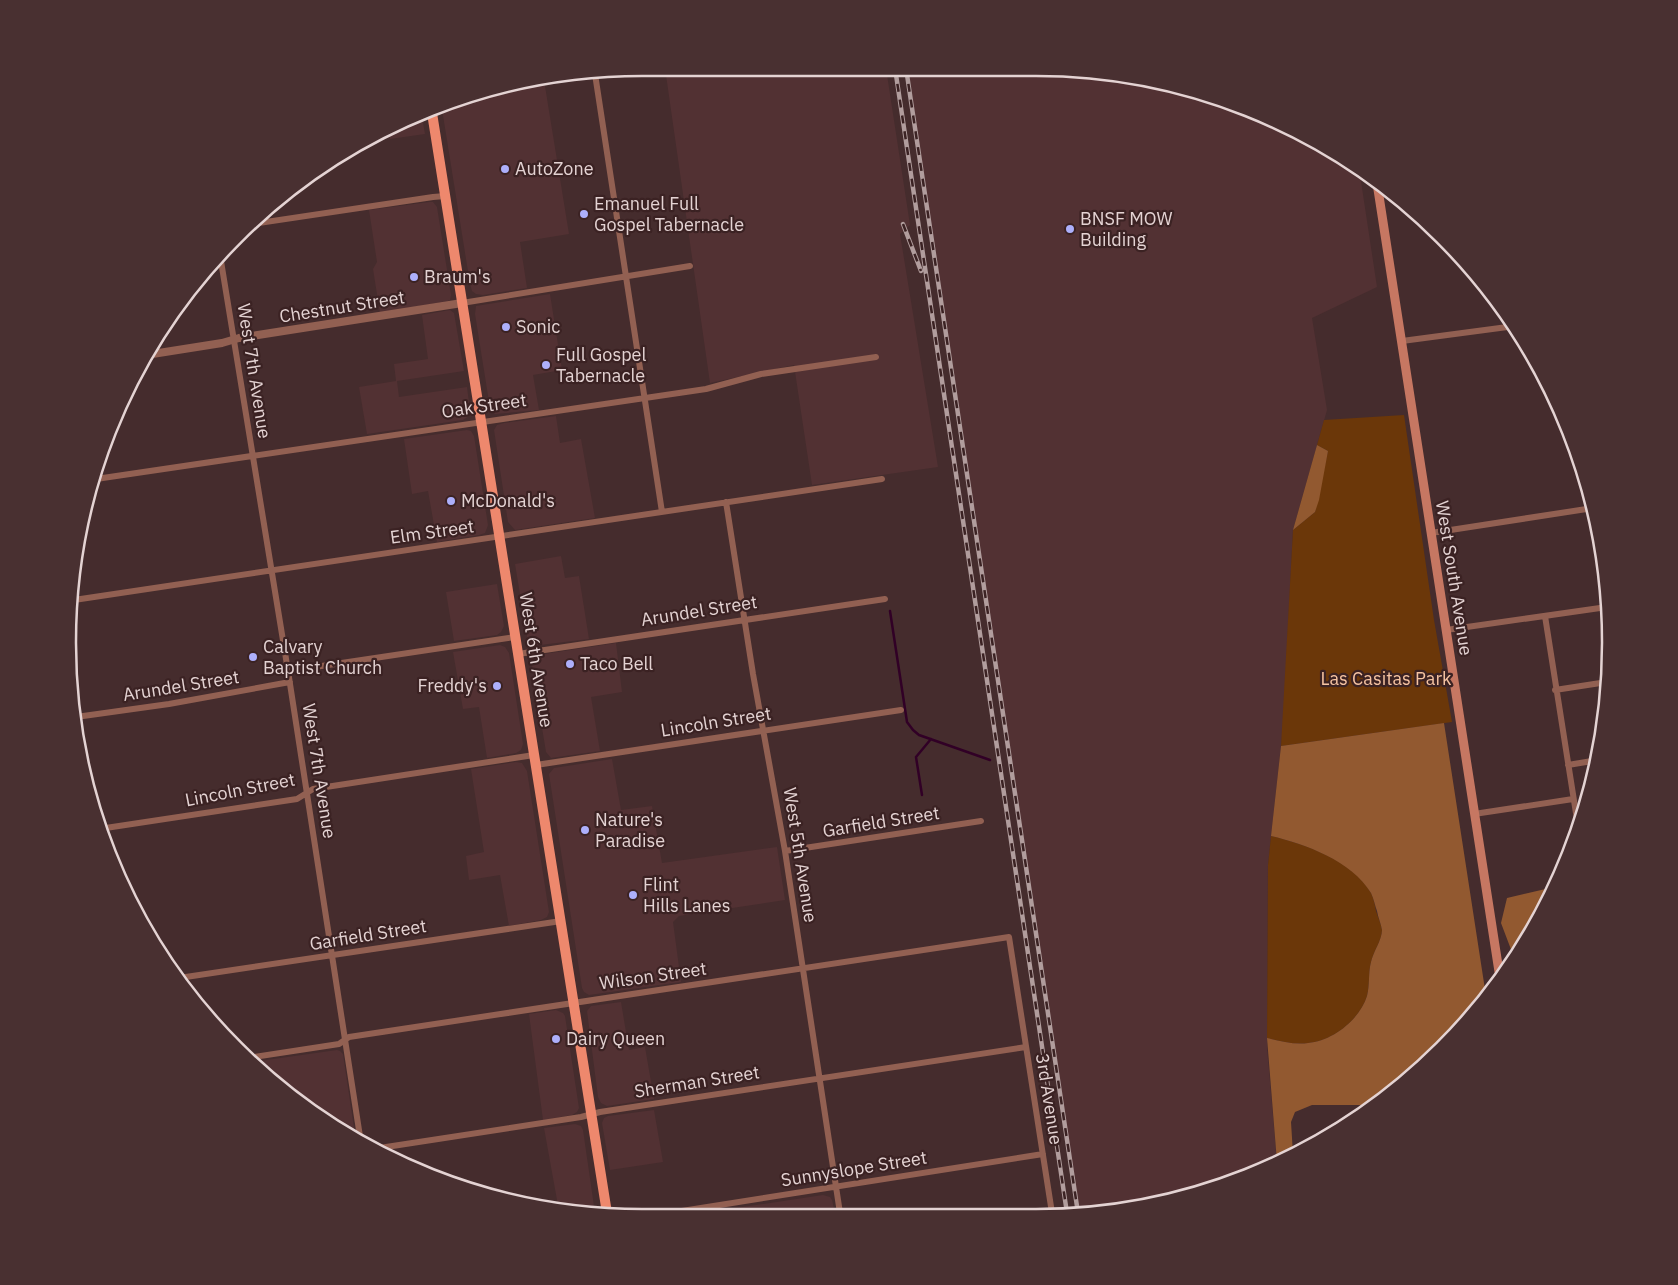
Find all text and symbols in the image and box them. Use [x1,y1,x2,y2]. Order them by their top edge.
place label: AutoZone [515,157,594,180]
marker: AutoZone [499,163,511,175]
place label: Emanuel Full Gospel Tabernacle [594,192,744,236]
place label: BNSF MOW Building [1080,207,1173,251]
marker: Emanuel Full Gospel Tabernacle [578,208,590,220]
marker: BNSF MOW Building [1064,223,1076,235]
place label: Braum's [424,265,491,288]
marker: Braum's [408,271,420,283]
street label: Chestnut Street [278,285,406,328]
street label: West 7th Avenue [232,302,277,440]
place label: Sonic [516,315,560,338]
marker: Sonic [500,321,512,333]
place label: Full Gospel Tabernacle [556,343,646,387]
marker: Full Gospel Tabernacle [540,359,552,371]
street label: Oak Street [440,388,528,423]
place label: McDonald's [461,489,555,512]
marker: McDonald's [445,495,457,507]
street label: West South Avenue [1431,499,1478,657]
street label: Elm Street [388,514,475,549]
street label: Arundel Street [639,590,759,631]
street label: West 6th Avenue [514,591,559,729]
place label: Calvary Baptist Church [263,635,382,679]
marker: Calvary Baptist Church [247,651,259,663]
place label: Taco Bell [580,652,653,675]
marker: Taco Bell [564,658,576,670]
street label: Arundel Street [121,665,241,706]
park label: Las Casitas Park [1320,667,1452,690]
place label: Freddy's [418,674,487,697]
marker: Freddy's [491,680,503,692]
street label: Lincoln Street [659,701,773,742]
street label: West 7th Avenue [297,702,342,840]
street label: Lincoln Street [183,768,297,811]
street label: West 5th Avenue [778,786,823,924]
street label: Garfield Street [821,801,941,842]
place label: Nature's Paradise [595,808,665,852]
marker: Nature's Paradise [579,824,591,836]
place label: Flint Hills Lanes [643,873,730,917]
marker: Flint Hills Lanes [627,889,639,901]
street label: Garfield Street [308,914,428,955]
street label: Wilson Street [598,957,708,994]
place label: Dairy Queen [566,1027,665,1050]
marker: Dairy Queen [550,1033,562,1045]
street label: 3rd Avenue [1031,1052,1068,1146]
street label: Sherman Street [633,1060,761,1103]
street label: Sunnyslope Street [779,1146,929,1191]

